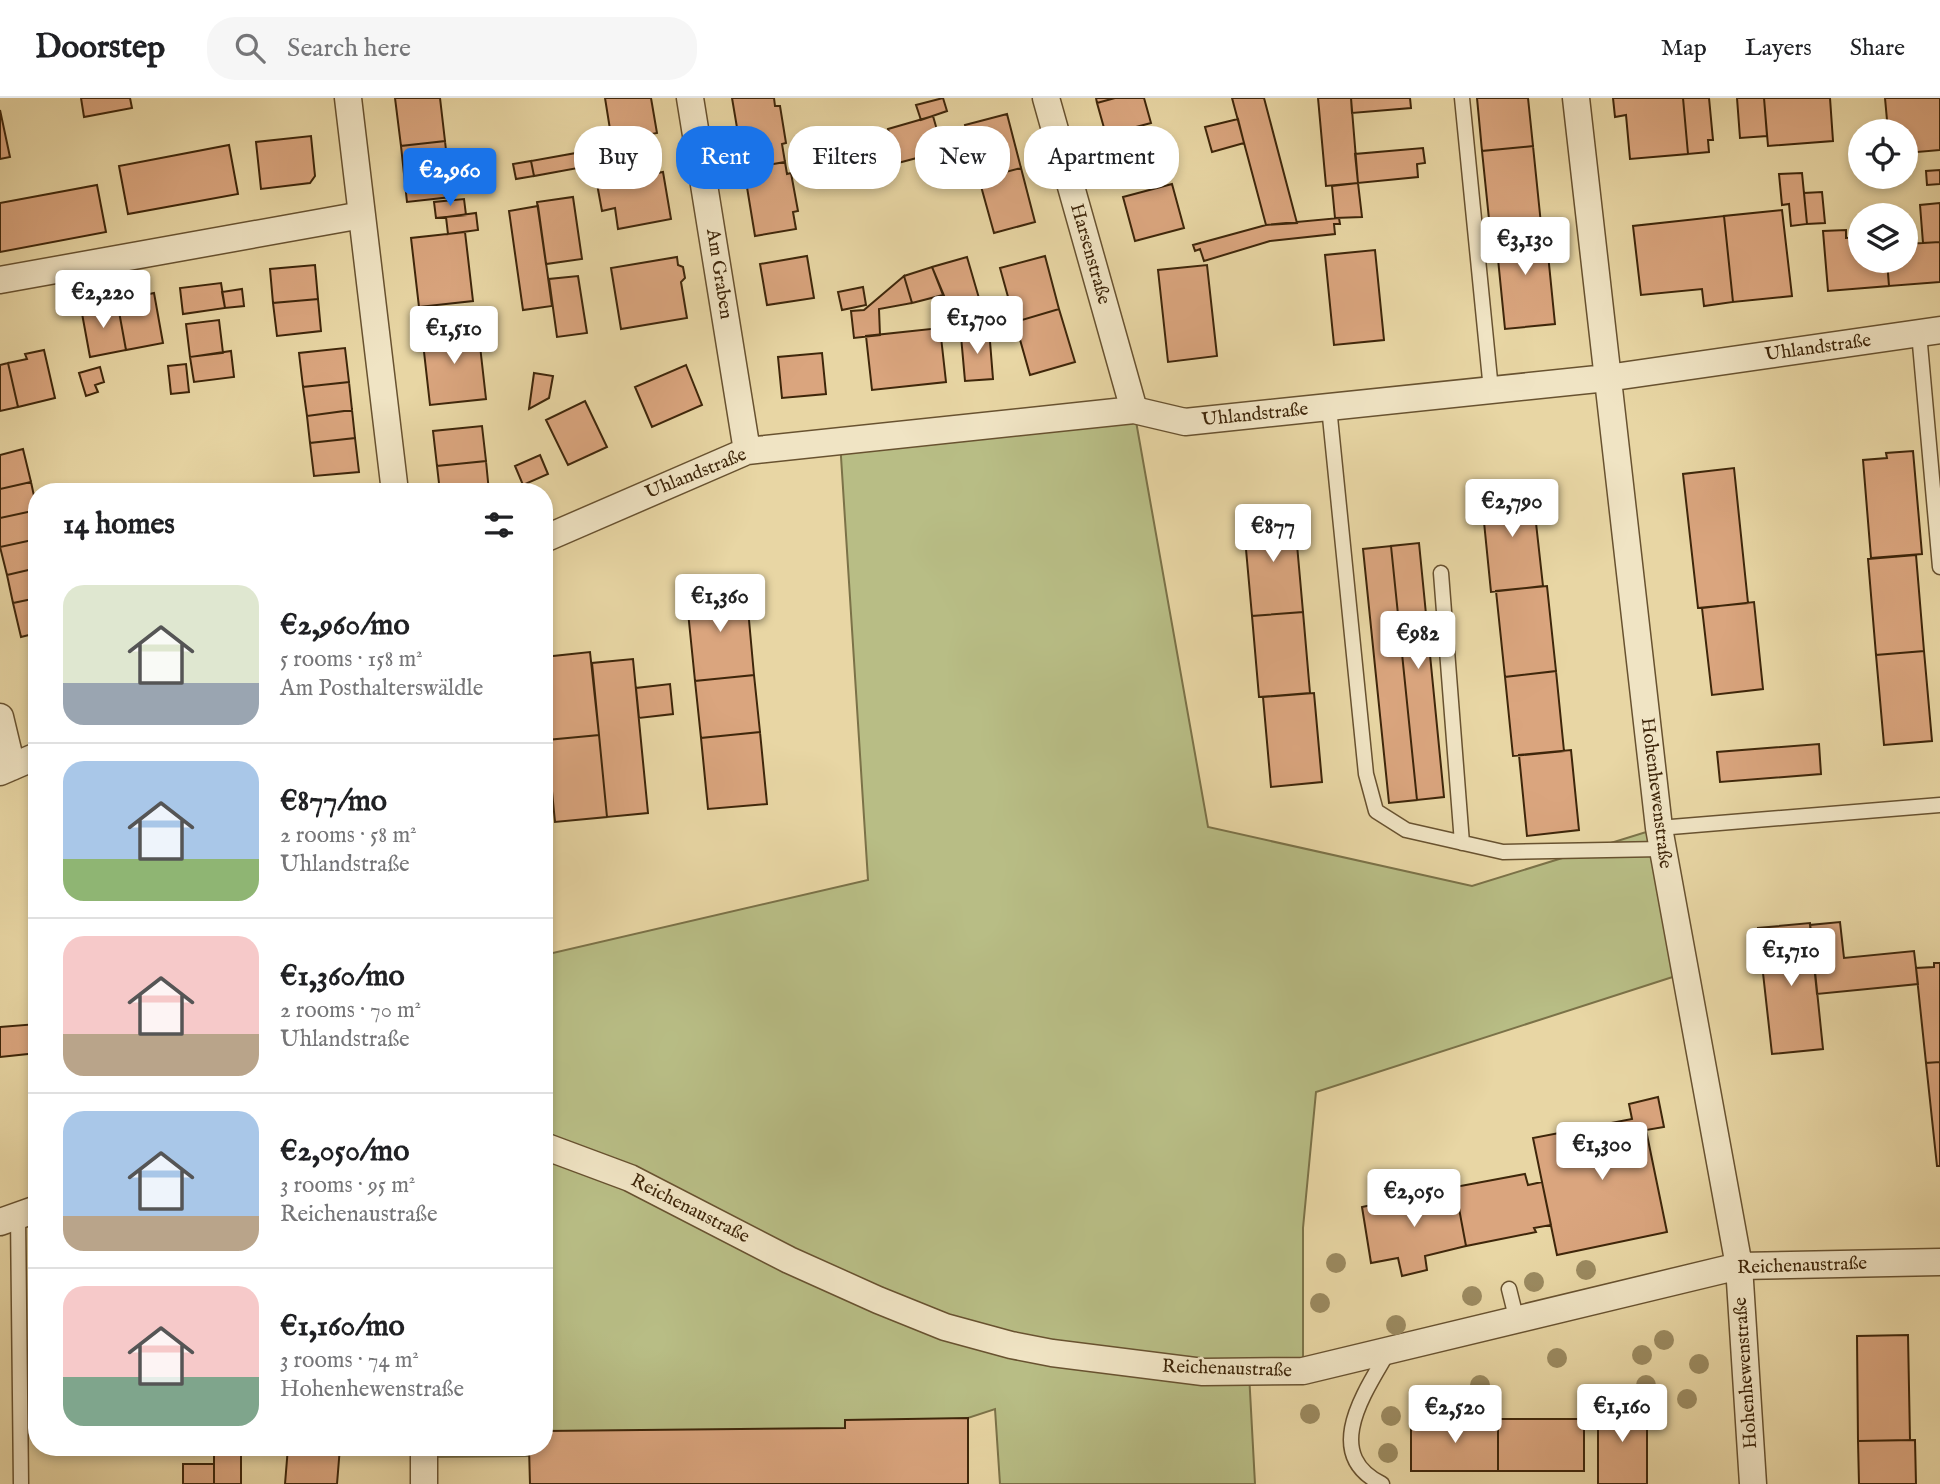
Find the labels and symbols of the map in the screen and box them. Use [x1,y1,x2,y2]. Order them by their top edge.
pin: €2,960 [393,148,507,208]
street label: Harsenstraße [1064,201,1116,308]
pin: €3,130 [1468,218,1582,277]
street label: Am Graben [700,226,738,321]
pin: €2,220 [46,271,160,330]
pin: €1,700 [920,296,1034,356]
pin: €1,510 [397,306,511,366]
street label: Uhlandstraße [1763,329,1873,367]
street label: Uhlandstraße [1201,397,1310,433]
street label: Uhlandstraße [642,443,750,505]
pin: €2,790 [1455,480,1569,539]
pin: €877 [1232,504,1314,564]
pin: €1,360 [663,574,777,634]
pin: €982 [1377,612,1459,671]
street label: Hohenhewenstraße [1635,716,1677,870]
pin: €1,710 [1734,928,1848,988]
pin: €1,300 [1545,1122,1659,1182]
street label: Reichenaustraße [627,1169,754,1249]
pin: €2,050 [1357,1170,1471,1229]
street label: Reichenaustraße [1737,1252,1868,1280]
street label: Hohenhewenstraße [1729,1296,1763,1450]
street label: Reichenaustraße [1162,1355,1293,1383]
pin: €1,160 [1565,1384,1679,1444]
pin: €2,520 [1398,1386,1512,1445]

